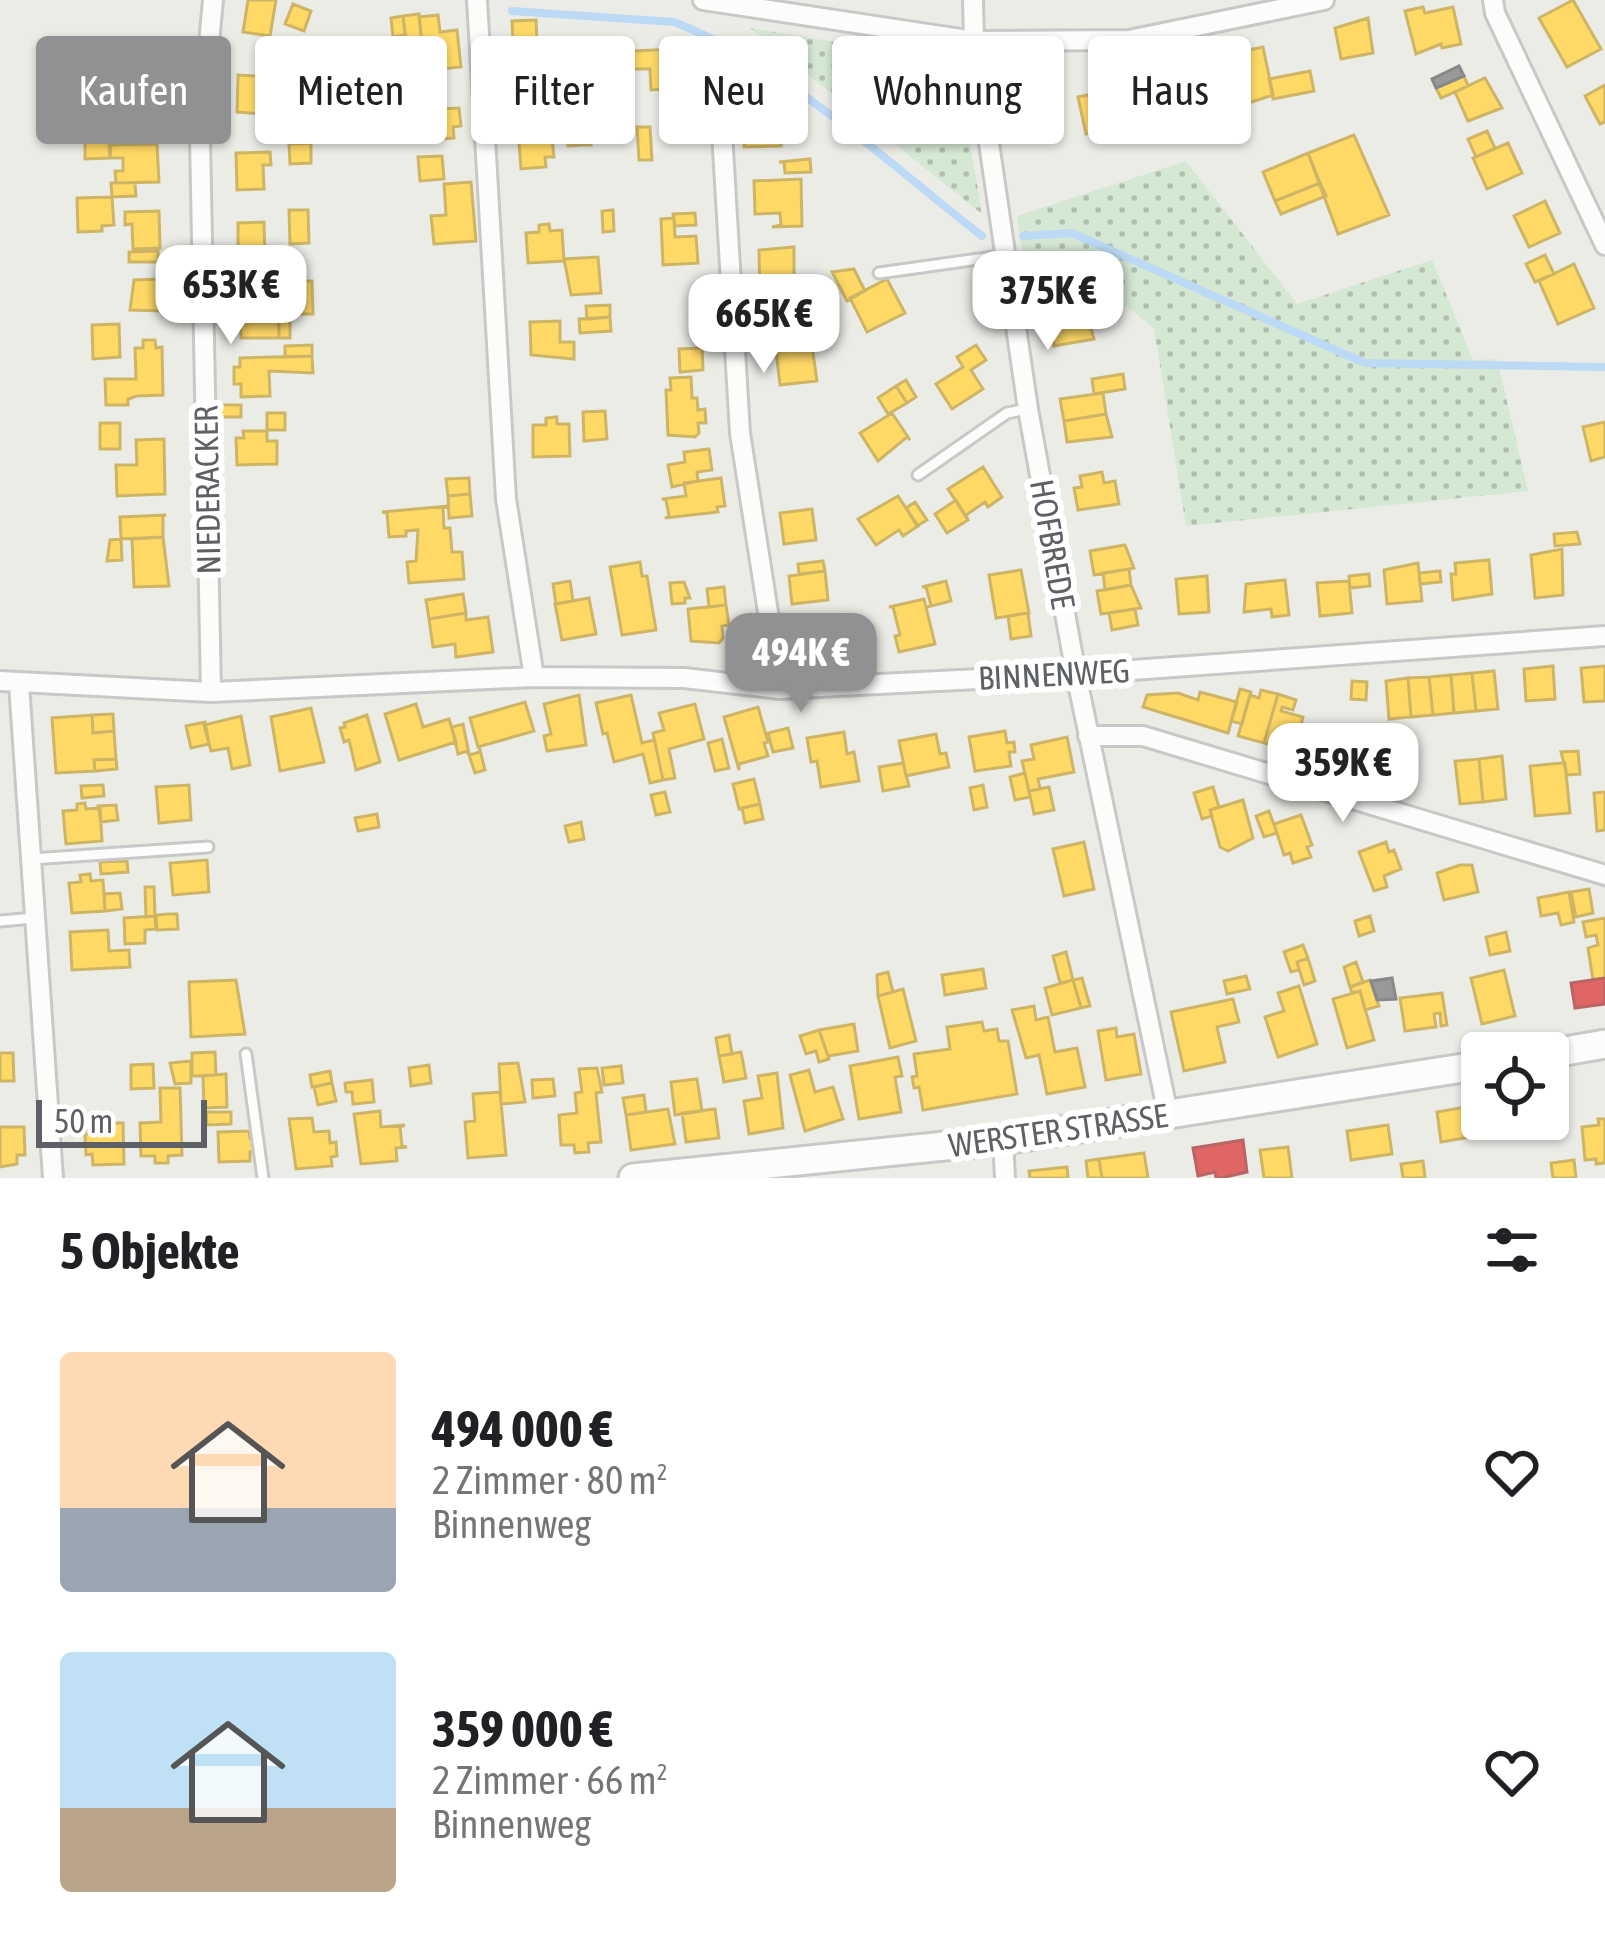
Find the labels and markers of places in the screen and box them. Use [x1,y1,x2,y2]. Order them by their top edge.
pin: 653K € [133,245,329,347]
pin: 375K € [950,251,1146,353]
pin: 665K € [666,274,862,376]
pin: 494K € [703,613,899,715]
pin: 359K € [1245,723,1441,825]

